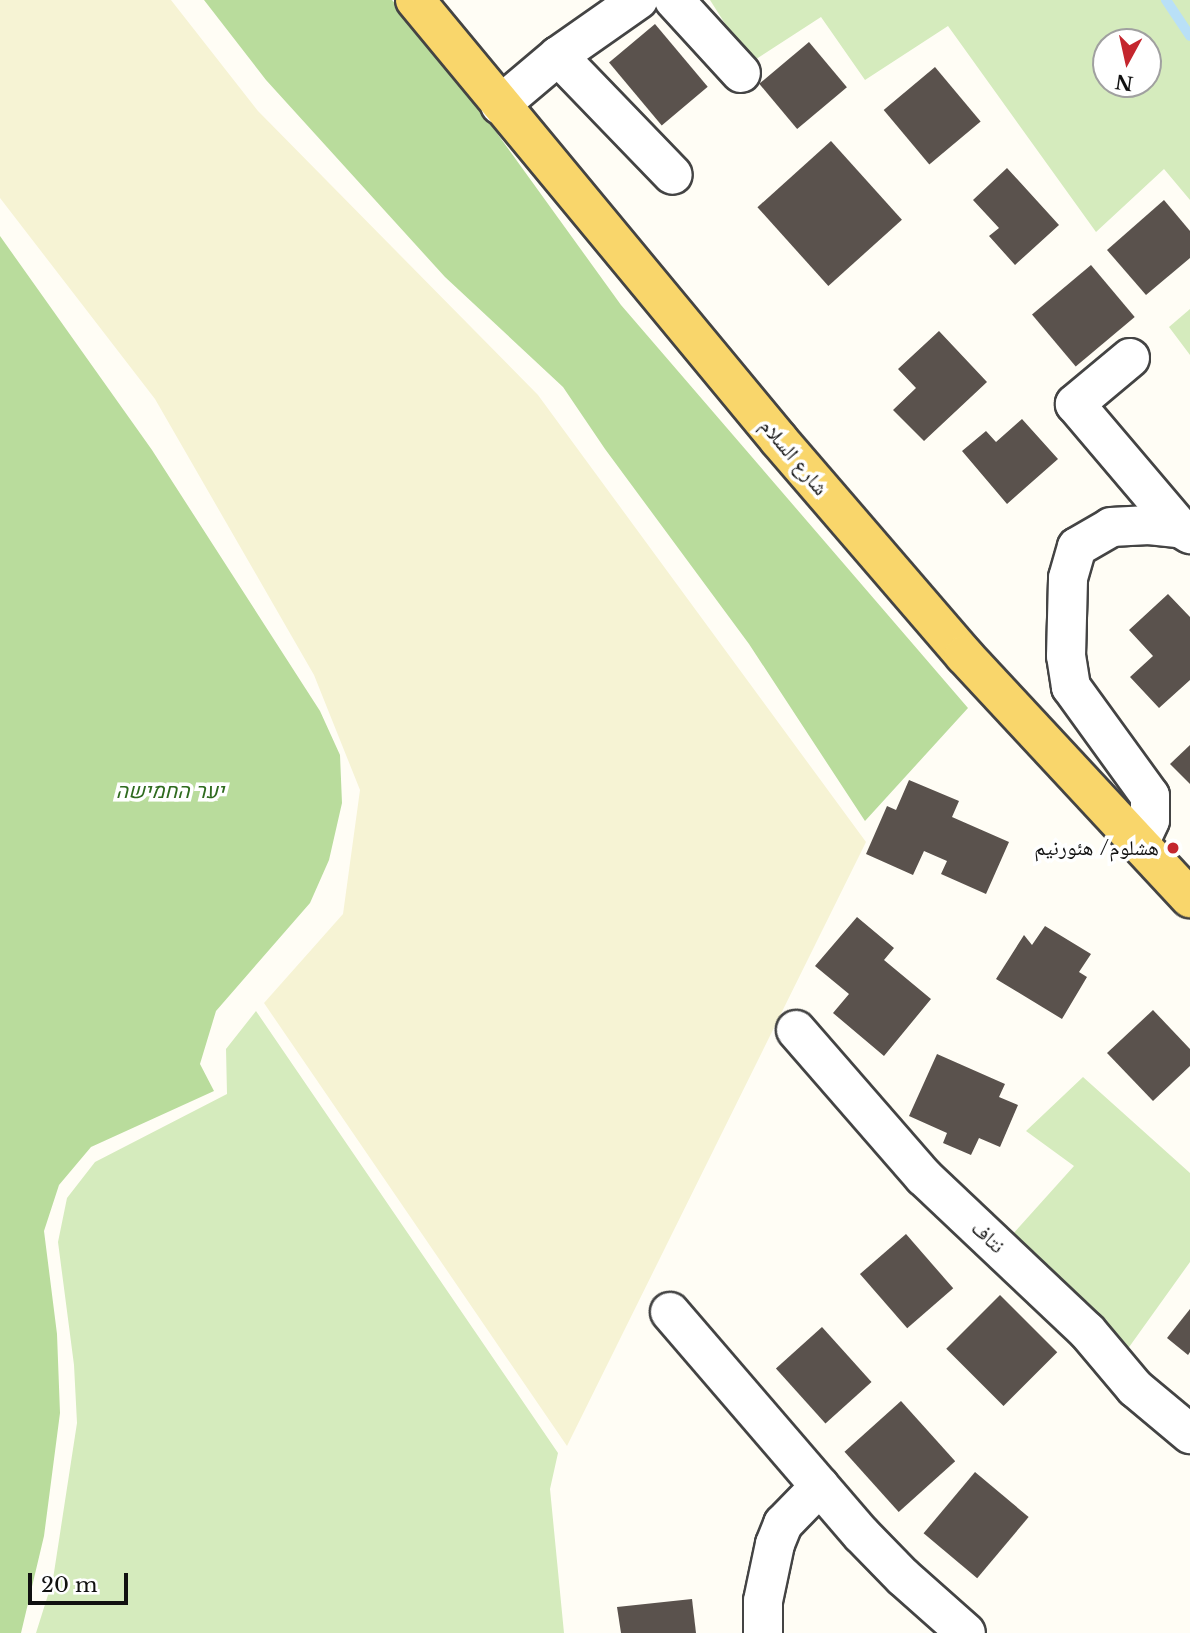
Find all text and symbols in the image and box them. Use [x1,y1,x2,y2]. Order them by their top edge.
north arrow [1092,28,1162,98]
text: N [1114,70,1135,95]
street label: شارع السلام [755,414,833,500]
park label: יער החמישה [116,778,224,804]
place label: هشلوم/ هئورنيم [1034,835,1159,861]
marker: هشلوم/ هئورنيم [1165,840,1181,856]
street label: نتاف [966,1215,1010,1259]
scale bar [32,1560,131,1604]
text: 20 m [41,1572,98,1598]

